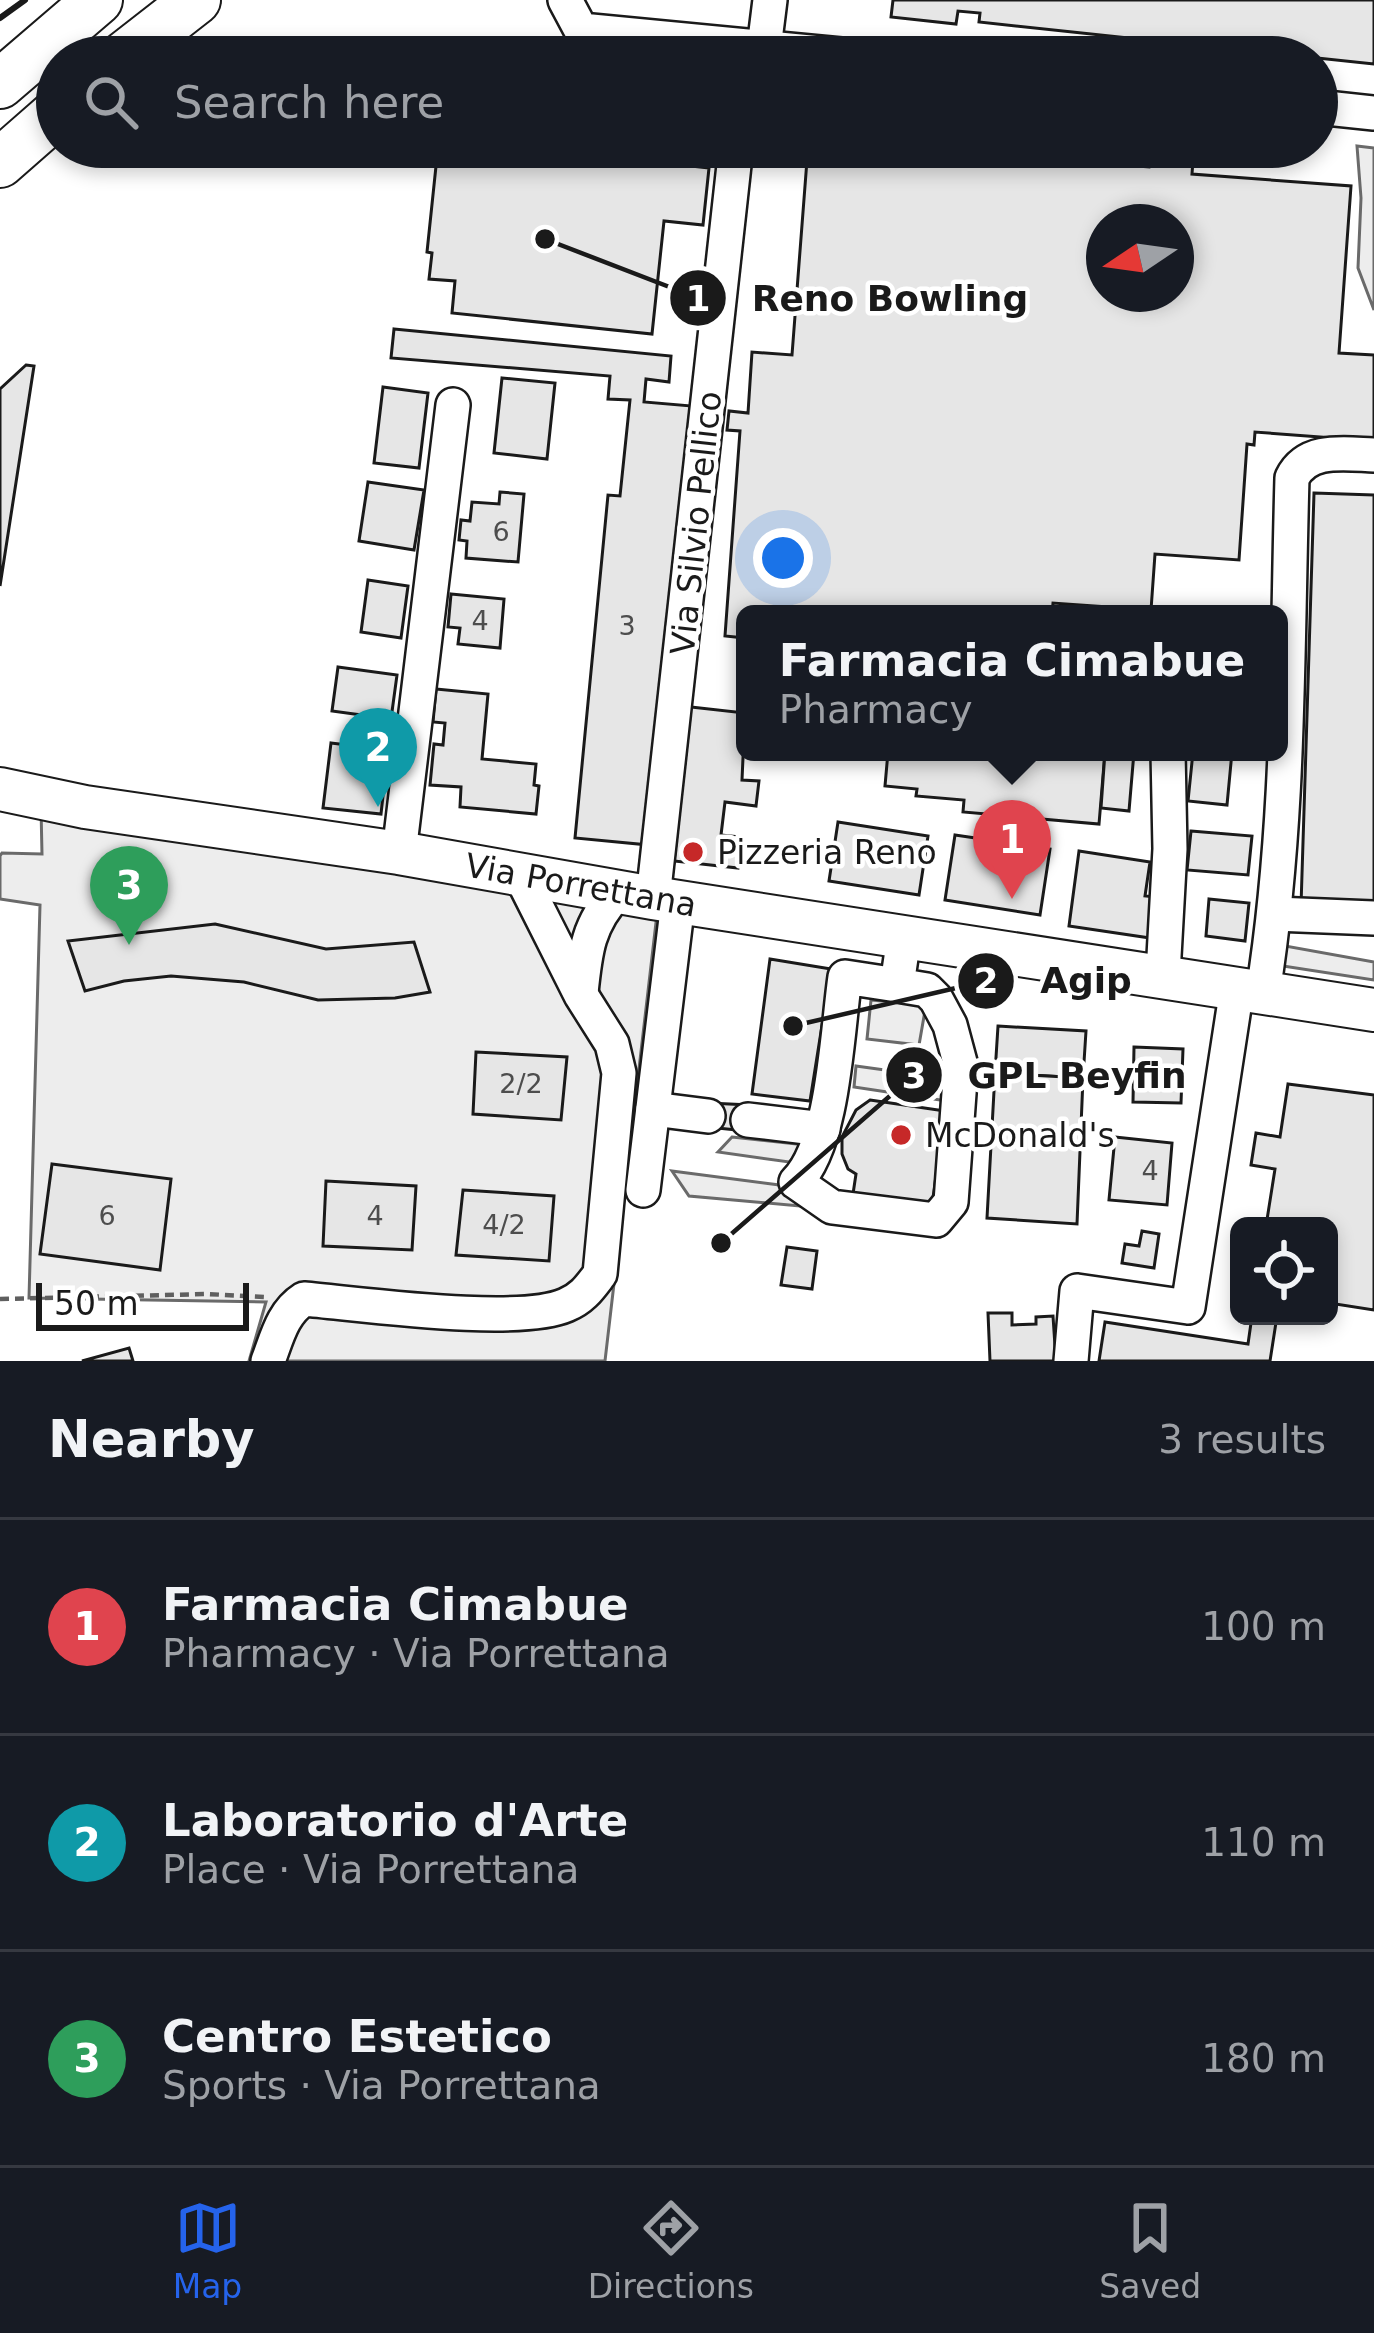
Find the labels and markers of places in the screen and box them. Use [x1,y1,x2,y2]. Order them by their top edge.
callout: Reno Bowling [668,262,1053,334]
pin: 2 [339,708,417,807]
pin: 1 [973,800,1051,899]
place label: Pizzeria Reno [717,833,937,872]
marker: Pizzeria Reno [680,839,706,865]
pin: 3 [90,846,168,945]
callout: Agip [956,945,1155,1017]
callout: GPL Beyfin [884,1039,1211,1111]
place label: McDonald's [925,1116,1115,1155]
marker: McDonald's [888,1122,914,1148]

